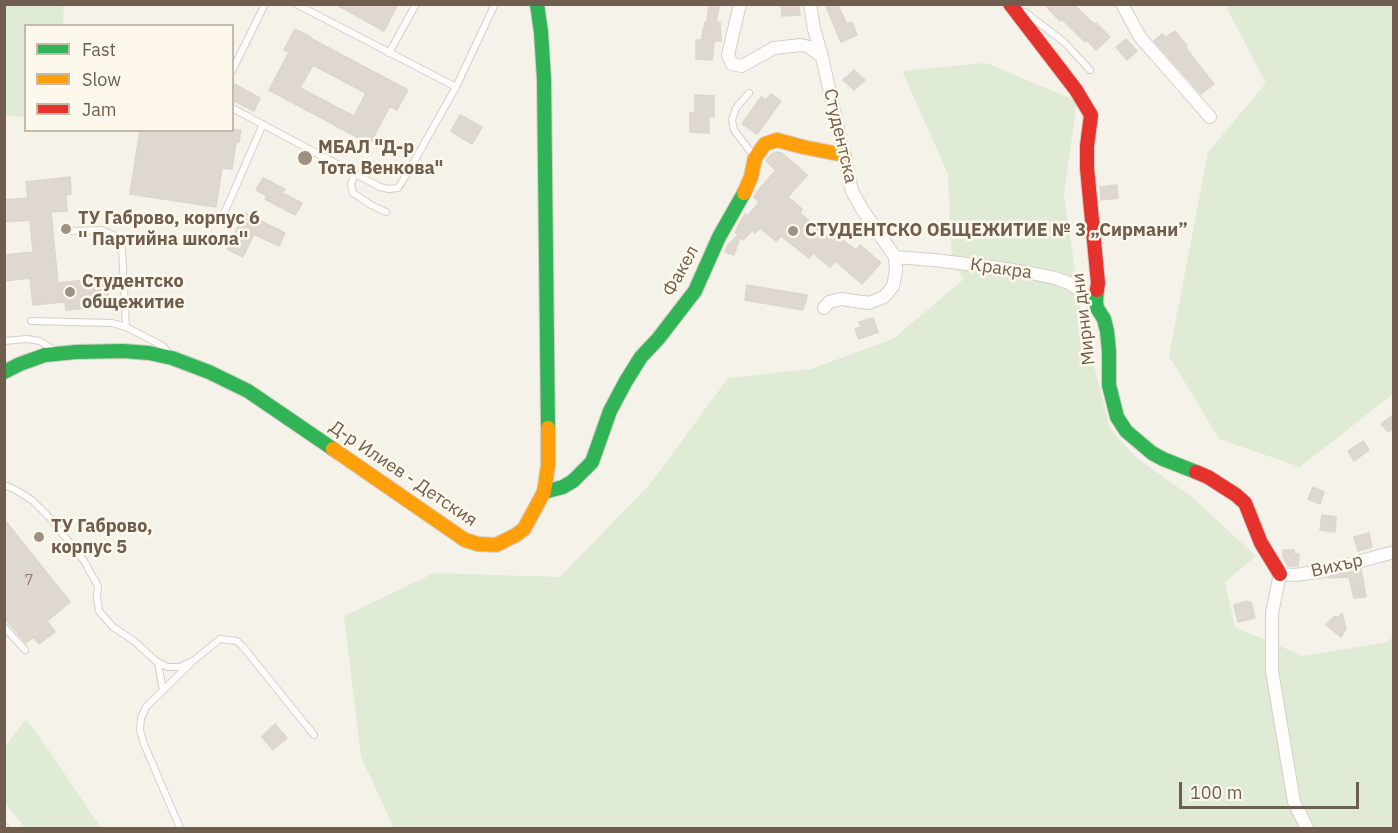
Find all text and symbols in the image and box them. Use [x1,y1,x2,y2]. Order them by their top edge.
legend [24,24,234,132]
text: Fast [82,38,116,61]
text: Slow [82,68,121,91]
street label: Студентска [819,87,861,185]
text: Jam [82,98,117,121]
place label: МБАЛ "Д-р Тота Венкова" [318,137,443,180]
marker: МБАЛ "Д-р Тота Венкова" [296,149,314,167]
place label: ТУ Габрово, корпус 6 '' Партийна школа'' [78,208,260,250]
place label: СТУДЕНТСКО ОБЩЕЖИТИЕ № 3 „Сирмани” [805,220,1188,242]
marker: ТУ Габрово, корпус 6 '' Партийна школа'' [59,222,73,236]
marker: СТУДЕНТСКО ОБЩЕЖИТИЕ № 3 „Сирмани” [786,224,800,238]
street label: Факел [658,242,704,300]
street label: Кракра [969,254,1033,284]
place label: Студентско общежитие [82,271,185,314]
street label: Мирни дни [1068,272,1100,366]
marker: Студентско общежитие [63,285,77,299]
street label: Д-р Илиев - Детския [325,417,481,531]
place label: ТУ Габрово, корпус 5 [51,516,153,558]
marker: ТУ Габрово, корпус 5 [32,530,46,544]
street label: Вихър [1309,550,1365,582]
house number: 7 [25,572,33,590]
scale bar [1182,770,1362,808]
text: 100 m [1190,781,1242,804]

